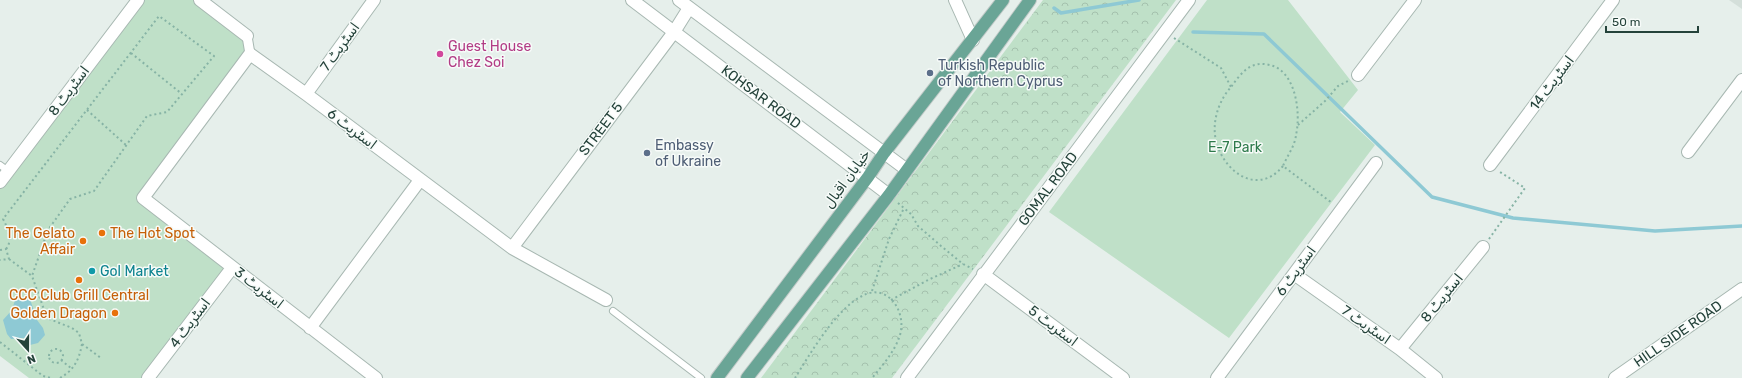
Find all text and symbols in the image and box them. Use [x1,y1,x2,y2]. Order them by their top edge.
scale bar [1606,8,1698,34]
text: 50 m [1612,15,1640,29]
street label: اسٹریٹ 7 [317,19,363,75]
place label: Guest House Chez Soi [448,38,531,71]
marker: Guest House Chez Soi [435,49,445,59]
street label: اسٹریٹ 14 [1526,52,1578,114]
place label: Turkish Republic of Northern Cyprus [938,57,1063,90]
street label: KOHSAR ROAD [718,62,804,132]
street label: اسٹریٹ 8 [45,63,93,119]
marker: Turkish Republic of Northern Cyprus [925,68,935,78]
street label: STREET 5 [575,99,627,159]
street label: اسٹریٹ 6 [324,105,380,153]
place label: Embassy of Ukraine [655,137,721,170]
park label: E-7 Park [1208,139,1263,156]
street label: خیابان اقبال [820,146,874,212]
marker: Embassy of Ukraine [642,148,652,158]
street label: GOMAL ROAD [1015,149,1081,229]
place label: The Gelato Affair [5,225,76,258]
place label: The Hot Spot [110,225,196,242]
marker: The Hot Spot [97,228,107,238]
marker: The Gelato Affair [78,236,88,246]
street label: اسٹریٹ 6 [1272,243,1320,299]
place label: Gol Market [100,263,169,280]
street label: اسٹریٹ 3 [231,264,287,312]
marker: Gol Market [87,266,97,276]
street label: اسٹریٹ 8 [1417,270,1467,326]
marker: CCC Club Grill Central [74,275,84,285]
place label: CCC Club Grill Central [9,287,149,304]
street label: اسٹریٹ 4 [166,295,214,351]
street label: HILL SIDE ROAD [1630,297,1726,371]
street label: اسٹریٹ 5 [1025,302,1081,350]
street label: اسٹریٹ 7 [1338,302,1394,348]
place label: Golden Dragon [10,305,107,322]
marker: Golden Dragon [110,308,120,318]
north arrow [8,330,48,370]
text: N [25,351,37,366]

